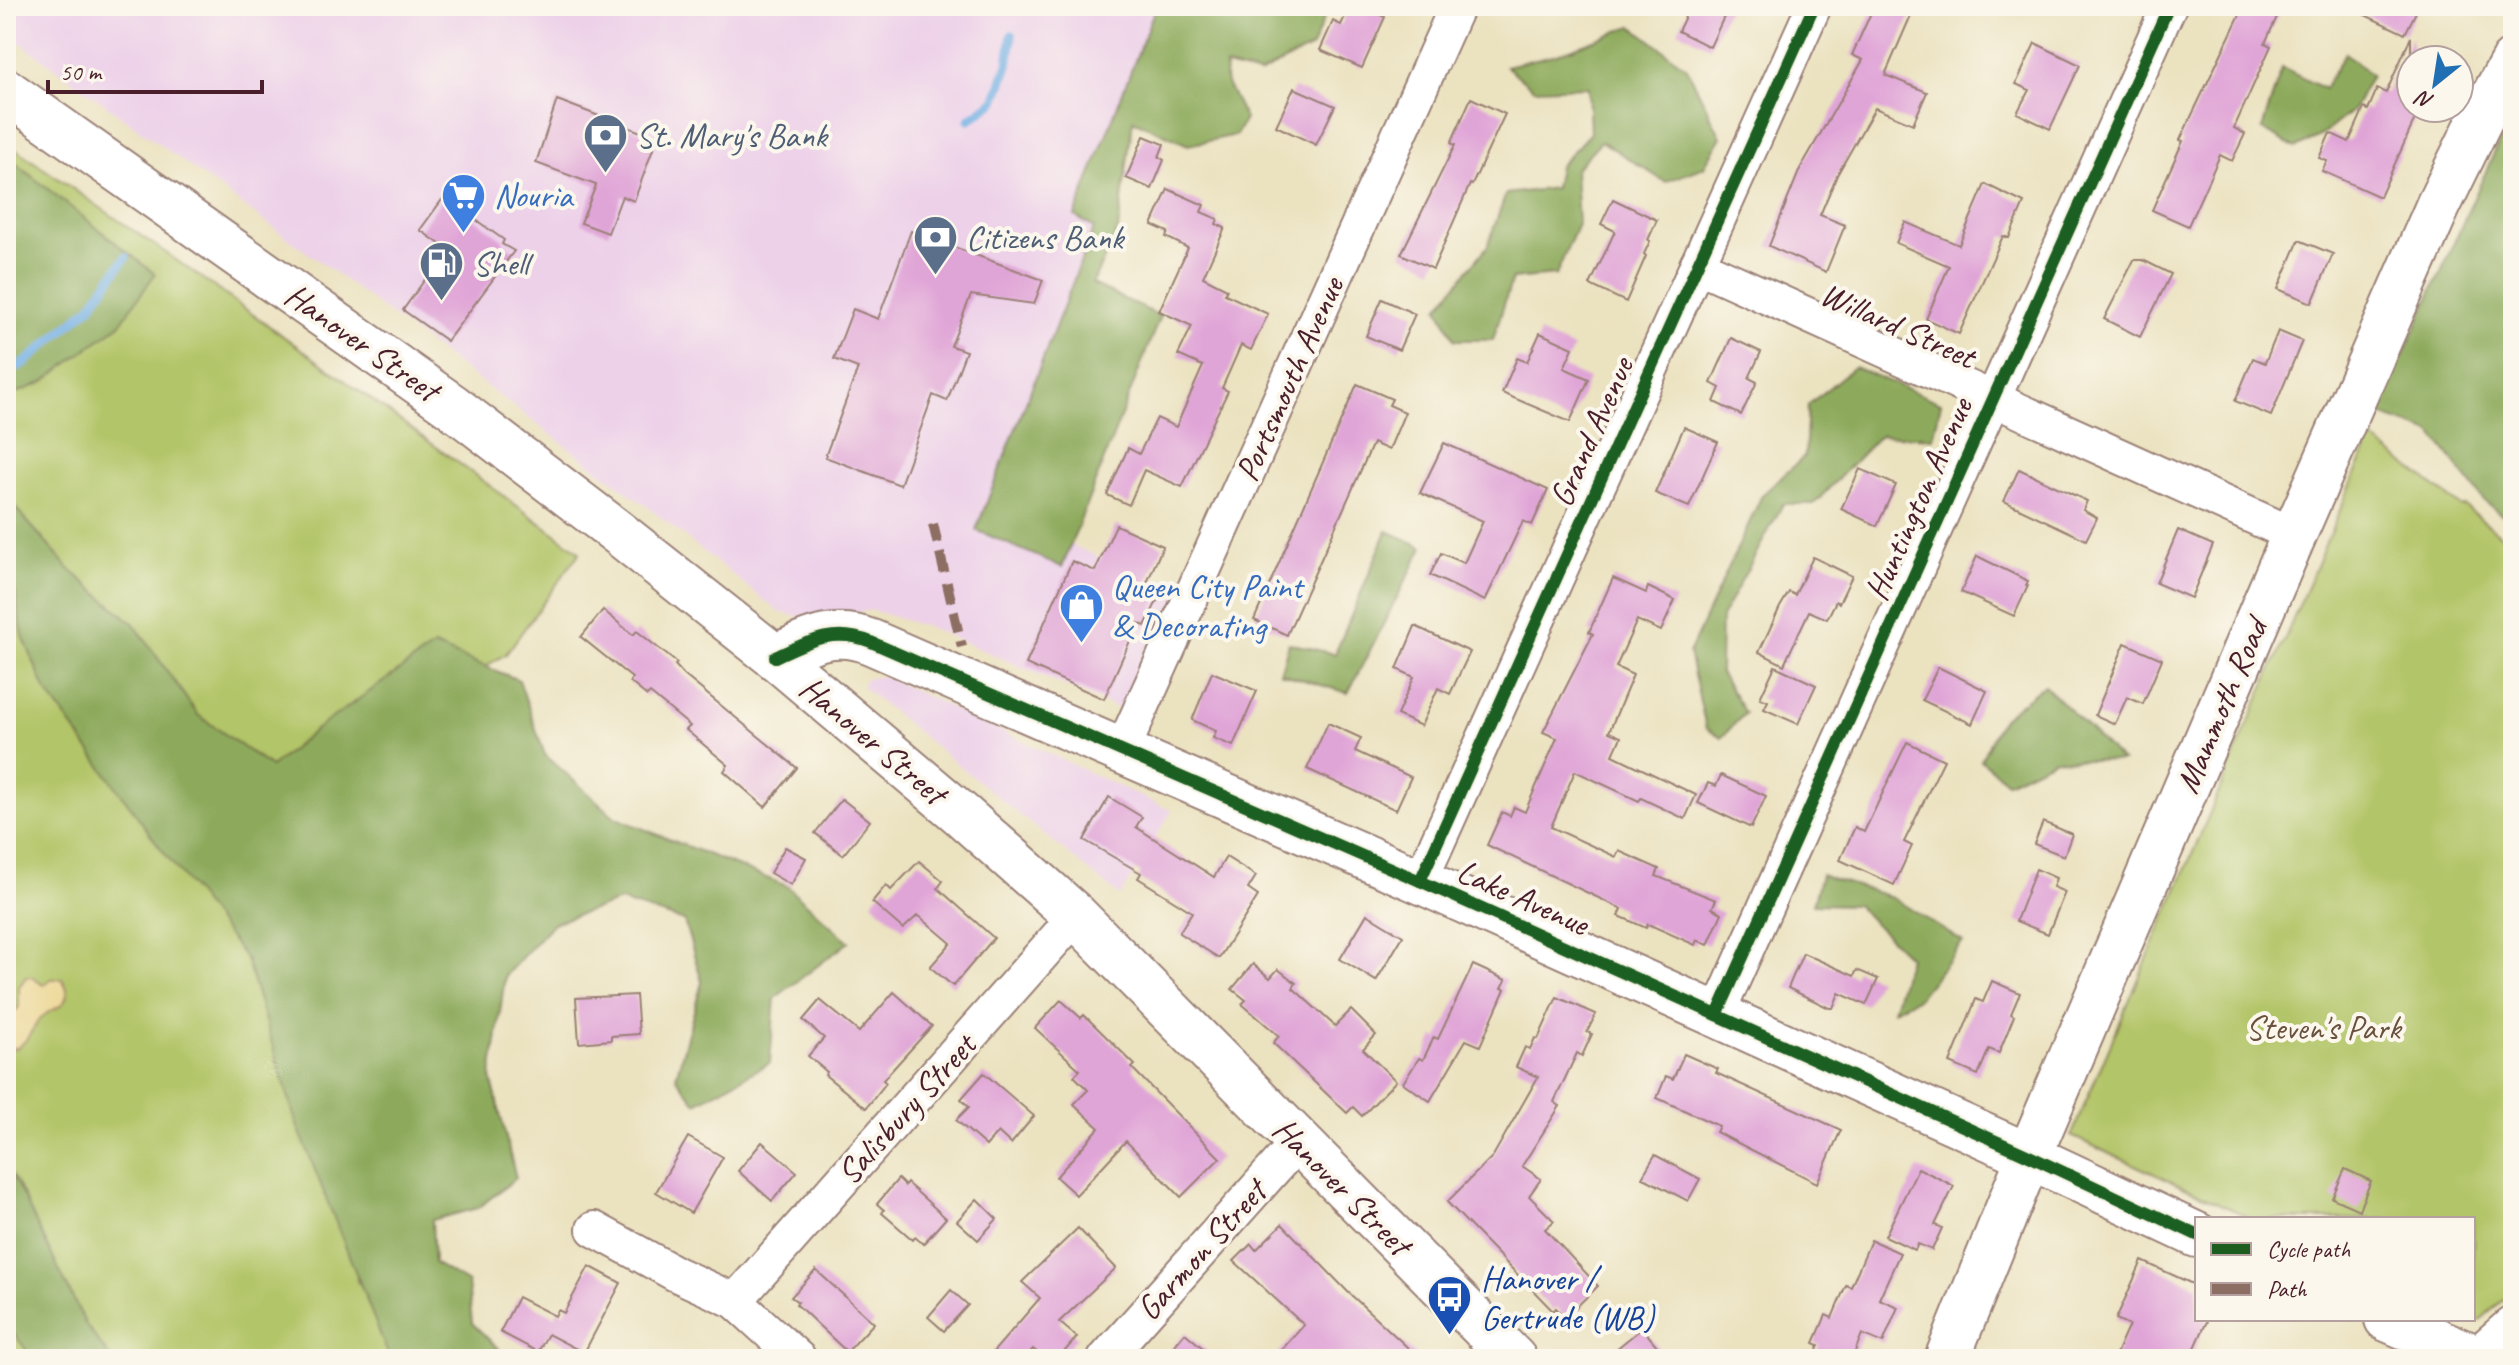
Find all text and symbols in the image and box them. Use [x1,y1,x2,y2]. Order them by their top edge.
scale bar [48,44,262,94]
north arrow [2395,44,2475,124]
text: 50 m [60,57,103,87]
text: N [2410,83,2438,116]
bank icon: St. Mary's Bank [581,111,629,174]
place label: St. Mary's Bank [636,114,829,157]
supermarket icon: Nouria [439,171,487,234]
place label: Nouria [494,174,575,217]
bank icon: Citizens Bank [911,213,959,276]
place label: Citizens Bank [966,216,1126,259]
fuel station icon: Shell [418,239,466,302]
place label: Shell [473,242,535,285]
street label: Portsmouth Avenue [1225,269,1354,488]
street label: Willard Street [1814,272,1985,380]
street label: Hanover Street [277,273,451,413]
street label: Grand Avenue [1539,348,1644,513]
street label: Huntington Avenue [1854,389,1983,607]
place label: Queen City Paint & Decorating [1112,565,1306,647]
shop icon: Queen City Paint & Decorating [1057,582,1105,645]
street label: Mammoth Road [2165,607,2279,799]
street label: Hanover Street [791,666,959,817]
street label: Lake Avenue [1451,849,1597,946]
park label: Steven's Park [2246,1006,2403,1049]
street label: Salisbury Street [827,1022,987,1193]
street label: Hanover Street [1264,1108,1424,1268]
street label: Garmon Street [1127,1167,1278,1329]
legend [2195,1217,2475,1321]
text: Cycle path [2267,1234,2351,1264]
place label: Hanover / Gertrude (WB) [1481,1257,1656,1339]
bus stop icon: Hanover / Gertrude (WB) [1426,1274,1474,1337]
text: Path [2267,1274,2308,1304]

